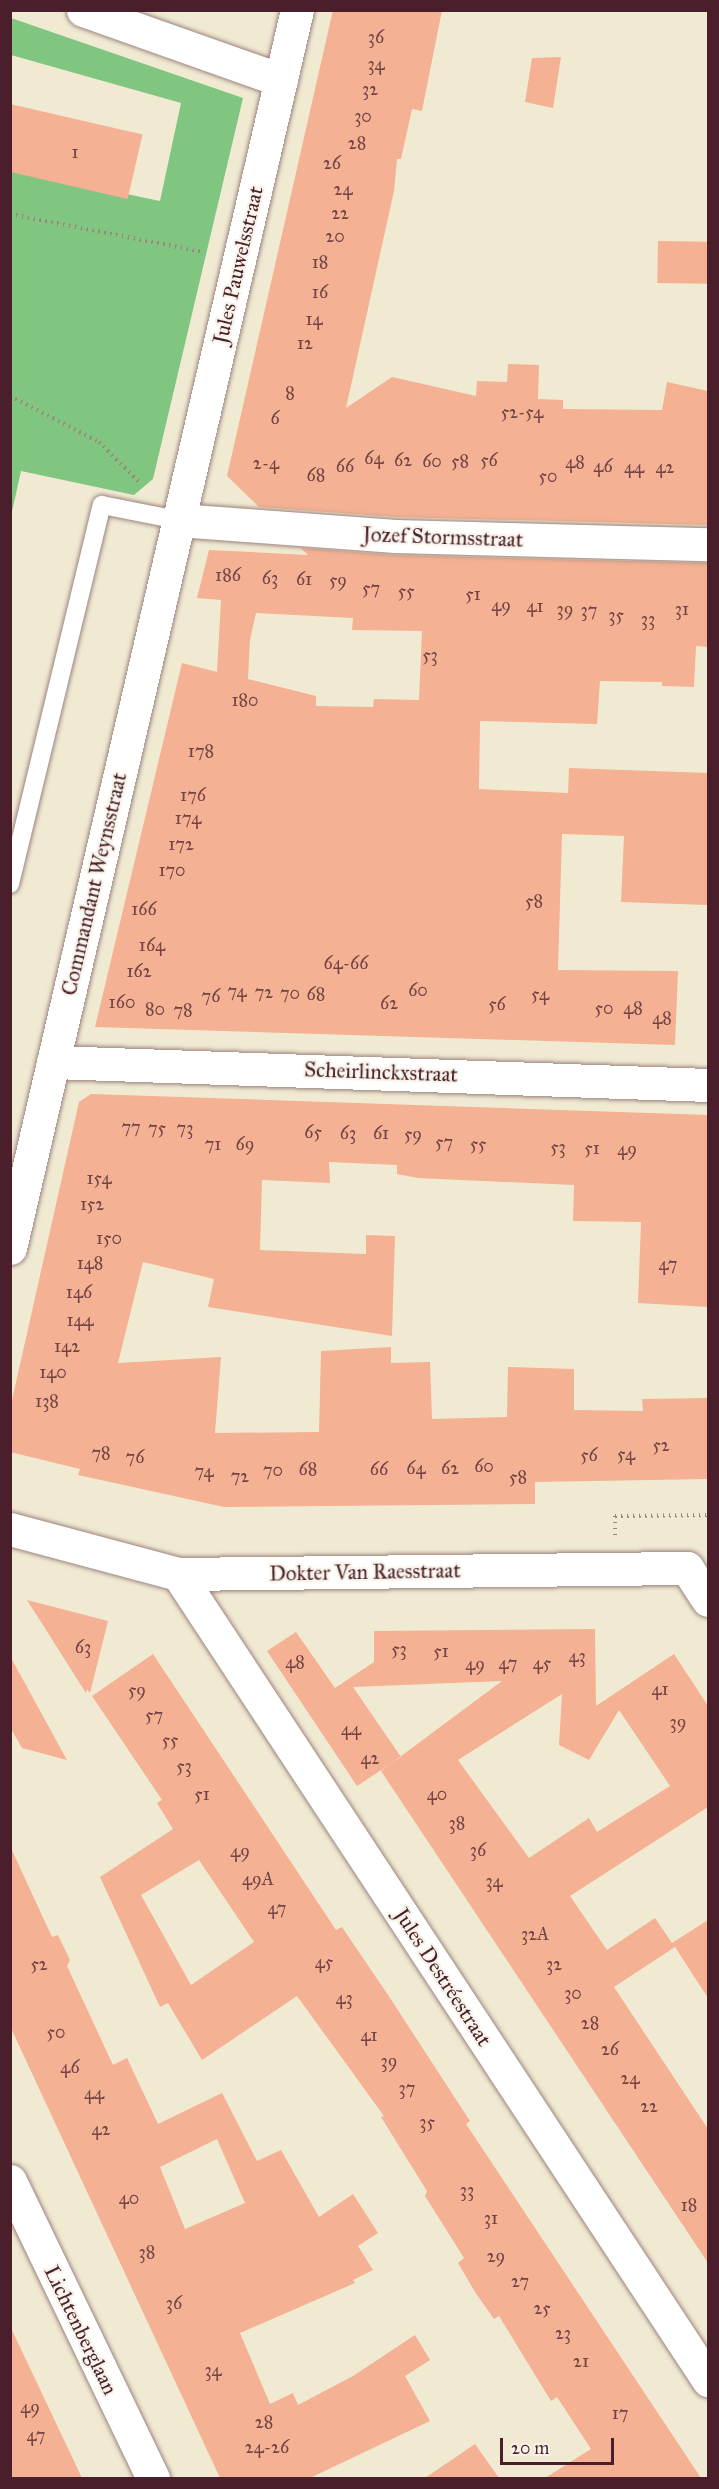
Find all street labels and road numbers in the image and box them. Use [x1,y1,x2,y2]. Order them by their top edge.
street label: Jules Pauwelsstraat [208,184,268,346]
street label: Jozef Stormsstraat [362,522,524,552]
street label: Commandant Weynsstraat [56,770,132,998]
street label: Scheirlinckxstraat [304,1057,458,1087]
street label: Dokter Van Raesstraat [269,1558,461,1586]
street label: Jules Destréestraat [389,1903,497,2051]
street label: Lichtenberglaan [39,2261,123,2399]

